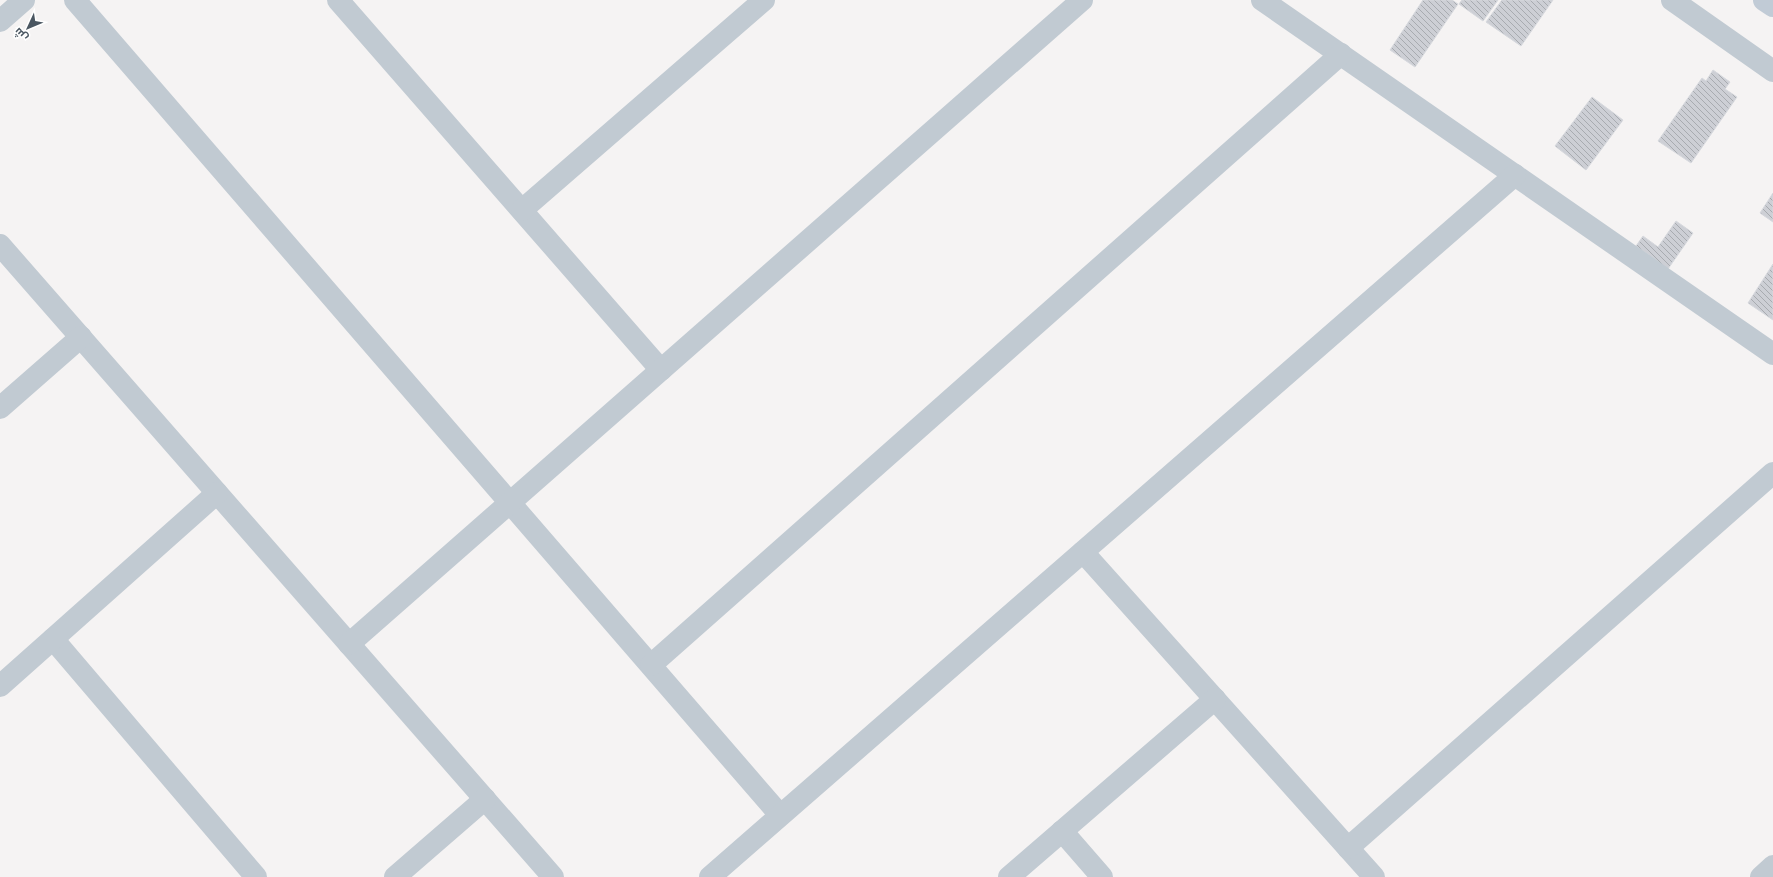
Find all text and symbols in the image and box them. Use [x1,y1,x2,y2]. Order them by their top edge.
north arrow [8,8,48,48]
text: ش [10,24,31,46]

